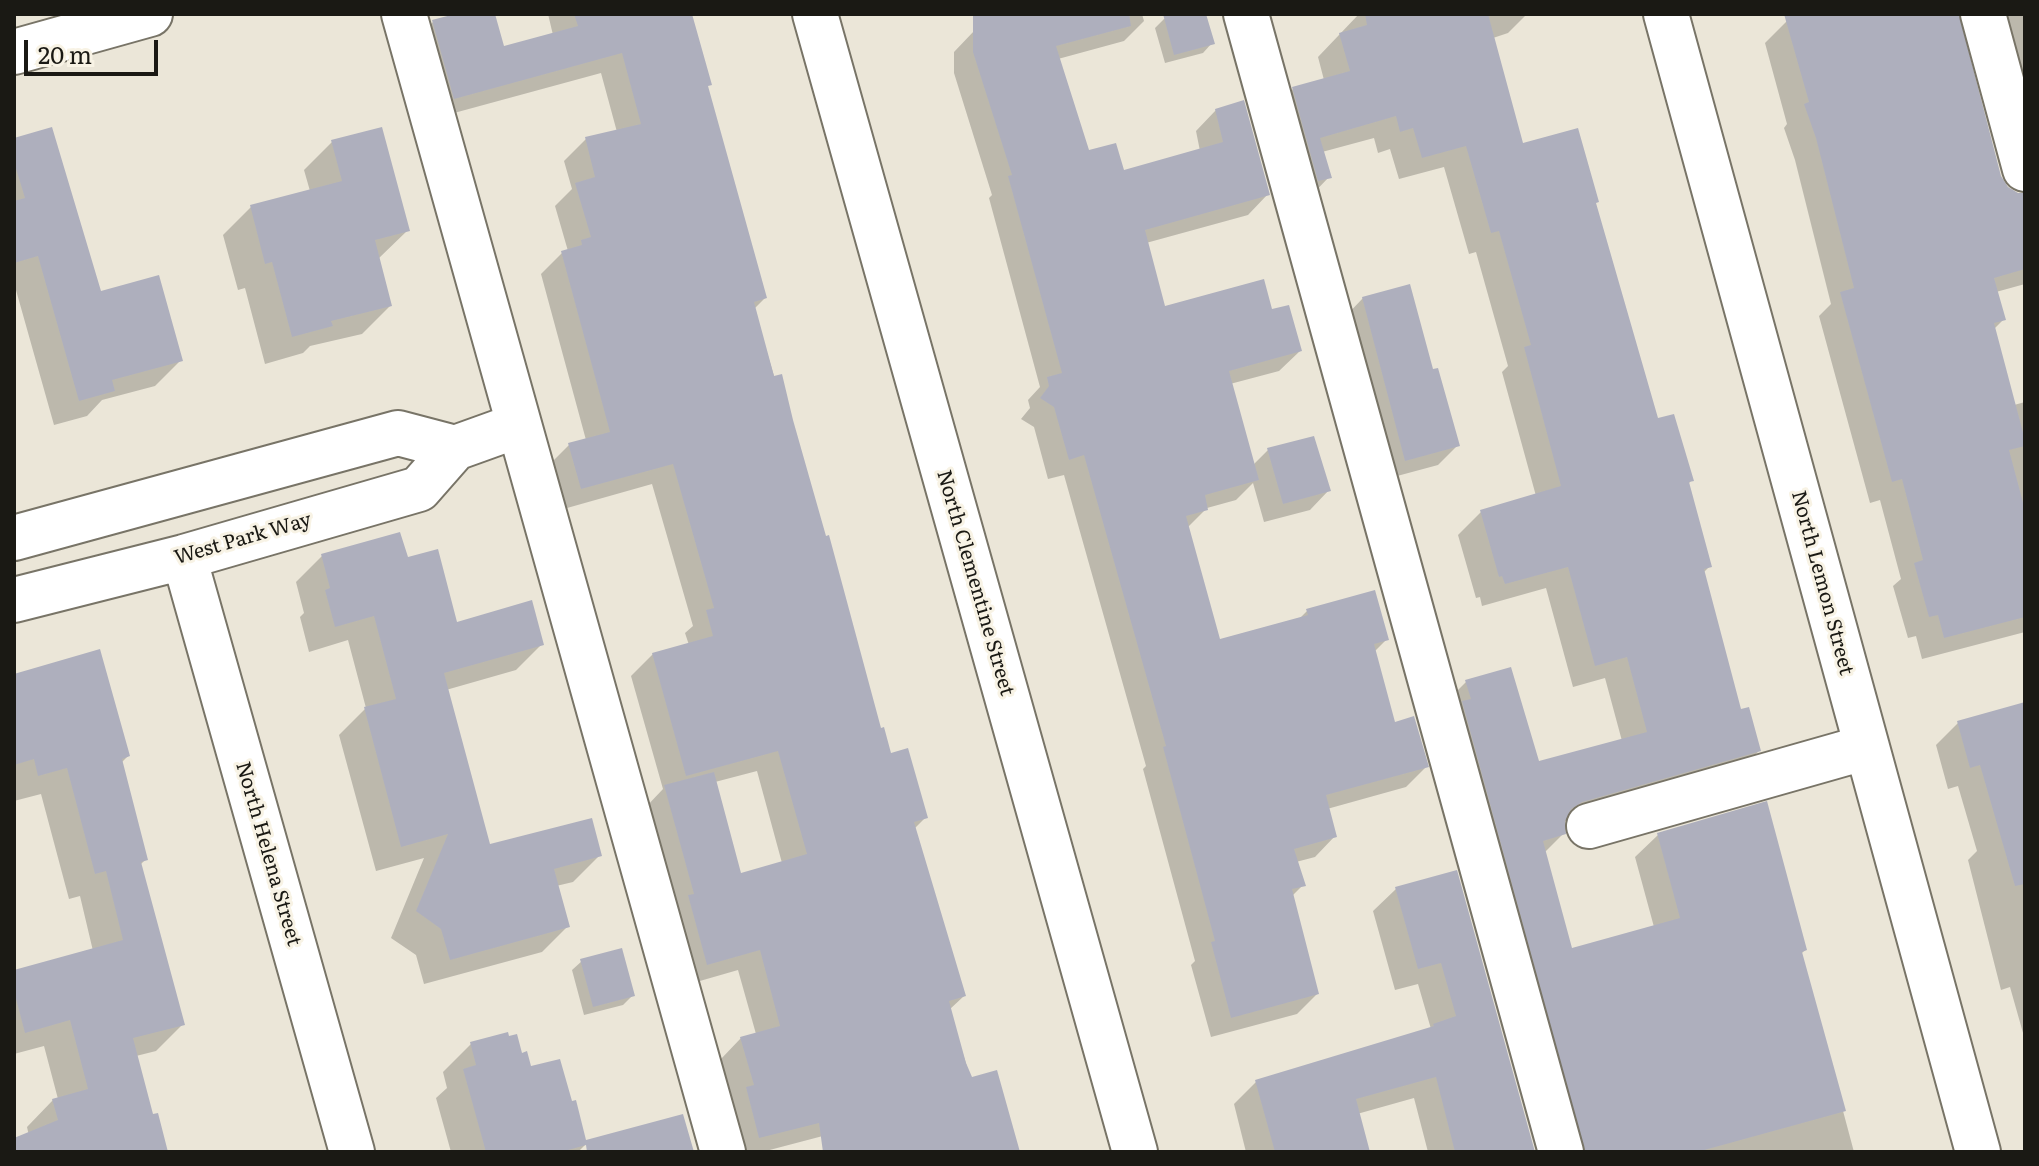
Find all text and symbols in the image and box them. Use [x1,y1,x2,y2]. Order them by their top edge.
scale bar [28,24,162,74]
text: 20 m [38,36,92,71]
street label: North Clementine Street [931,467,1019,699]
street label: North Lemon Street [1786,488,1858,678]
street label: West Park Way [172,508,314,570]
street label: North Helena Street [230,759,306,949]

